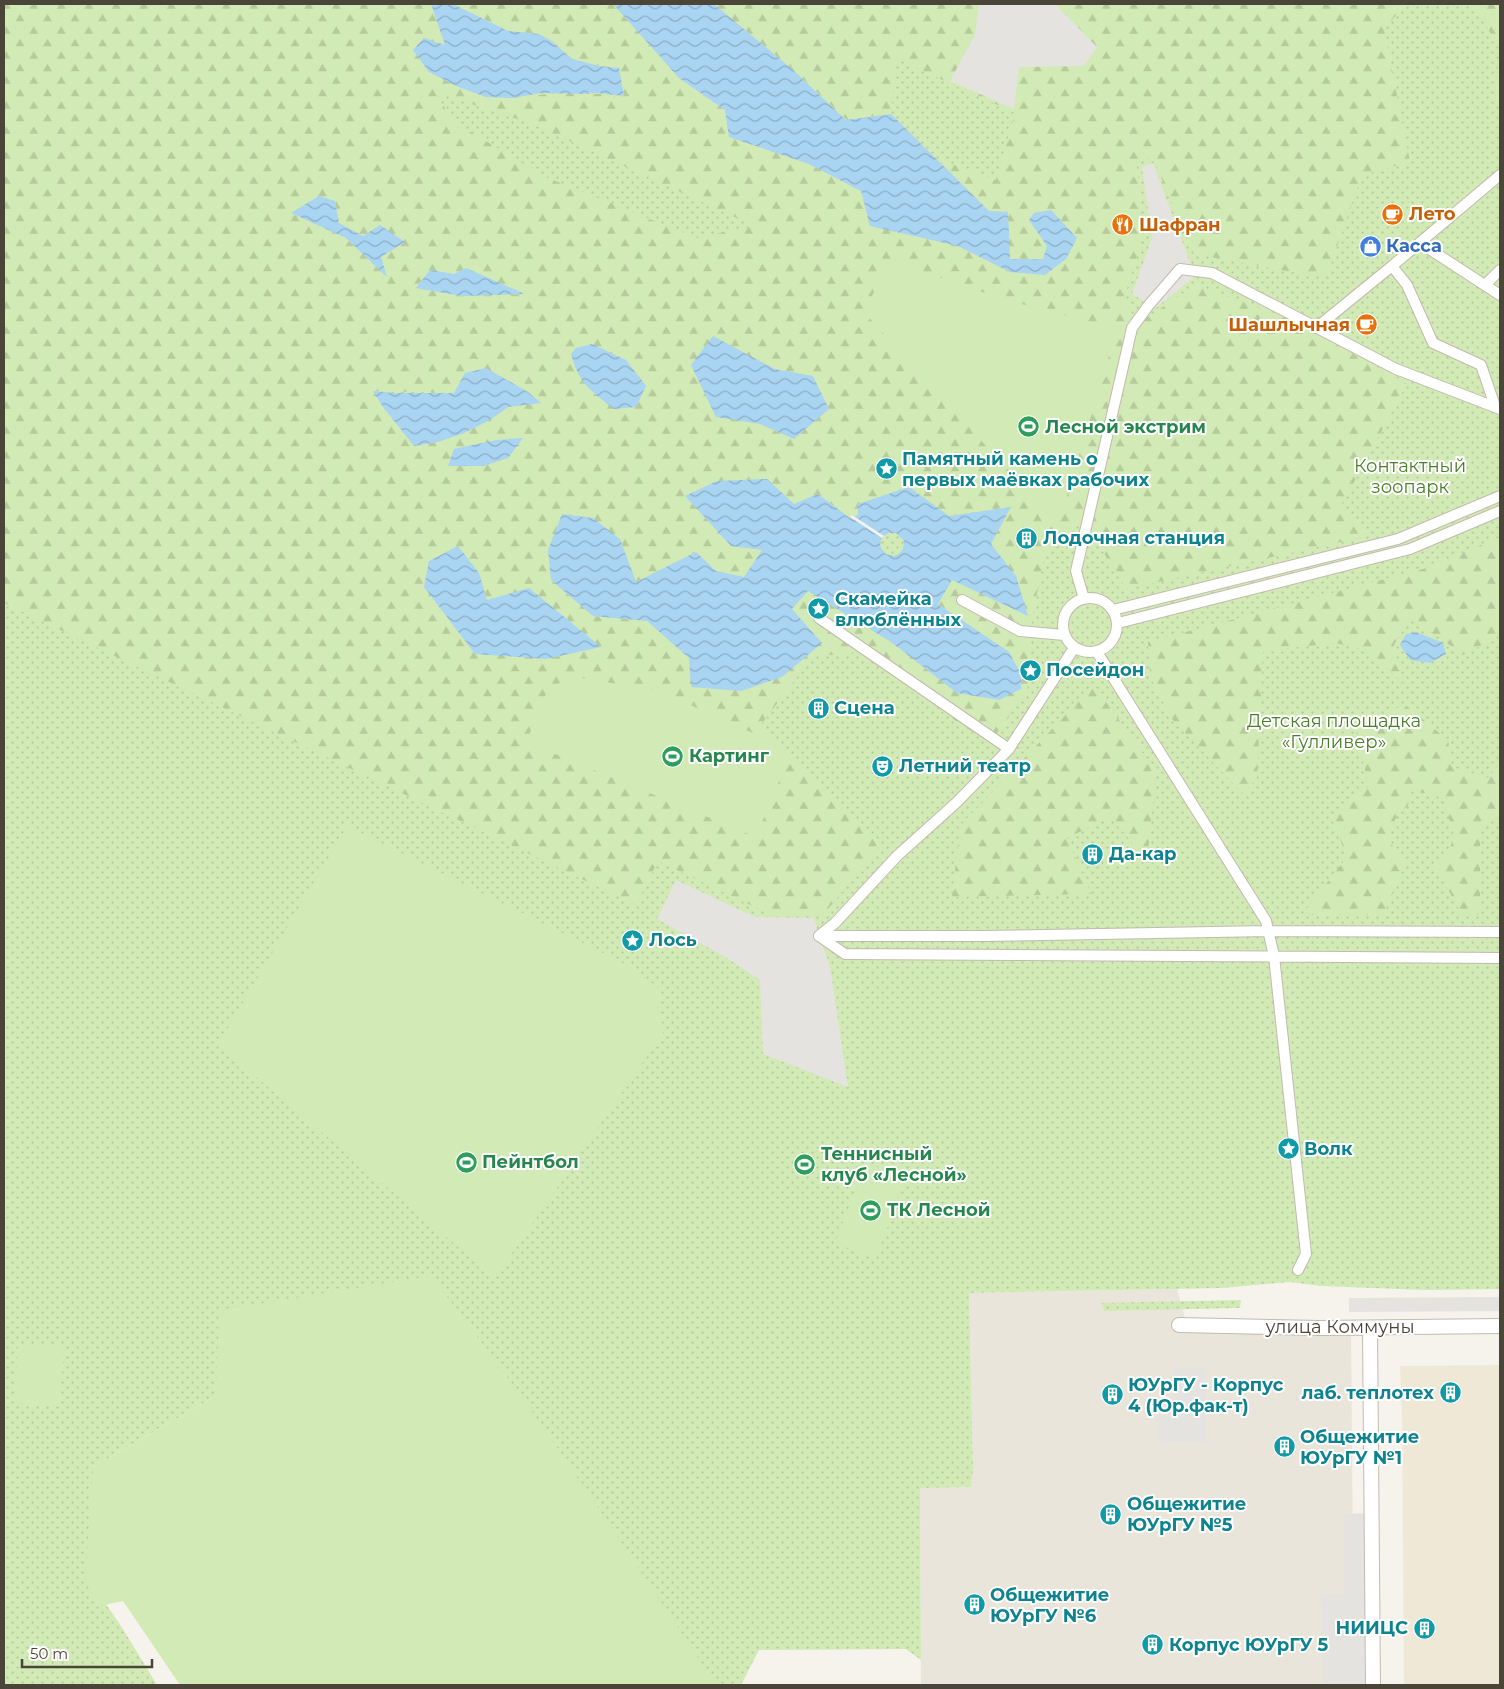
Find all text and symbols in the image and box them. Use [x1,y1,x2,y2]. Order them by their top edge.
cafe icon: Лето [1381,202,1405,226]
place label: Лето [1409,203,1456,225]
restaurant icon: Шафран [1111,213,1135,237]
place label: Шафран [1139,214,1221,236]
shop icon: Касса [1358,234,1382,258]
place label: Касса [1386,235,1442,257]
cafe icon: Шашлычная [1354,313,1378,337]
place label: Шашлычная [1228,314,1350,336]
sports icon: Лесной экстрим [1017,415,1041,439]
place label: Лесной экстрим [1045,416,1206,438]
place label: Памятный камень о первых маёвках рабочих [902,448,1149,491]
park label: Контактный зоопарк [1354,455,1466,498]
place icon: Памятный камень о первых маёвках рабочих [874,457,898,481]
building icon: Лодочная станция [1015,526,1039,550]
place label: Лодочная станция [1043,527,1225,549]
place label: Скамейка влюблённых [835,588,961,631]
place icon: Скамейка влюблённых [807,597,831,621]
place icon: Посейдон [1018,658,1042,682]
place label: Посейдон [1046,659,1144,681]
building icon: Сцена [806,696,830,720]
place label: Сцена [834,697,895,719]
park label: Детская площадка «Гулливер» [1247,710,1421,753]
sports icon: Картинг [661,744,685,768]
place label: Картинг [689,745,770,767]
theatre icon: Летний театр [871,754,895,778]
place label: Летний театр [899,755,1031,777]
building icon: Да-кар [1081,842,1105,866]
place label: Да-кар [1109,843,1177,865]
place icon: Лось [621,928,645,952]
place label: Лось [649,929,697,951]
place icon: Волк [1276,1137,1300,1161]
place label: Волк [1304,1138,1353,1160]
place label: Теннисный клуб «Лесной» [821,1143,967,1186]
sports icon: Пейнтбол [454,1150,478,1174]
place label: Пейнтбол [482,1151,579,1173]
sports icon: Теннисный клуб «Лесной» [793,1152,817,1176]
sports icon: ТК Лесной [859,1198,883,1222]
place label: ТК Лесной [887,1199,990,1221]
street label: улица Коммуны [1264,1316,1415,1338]
place label: ЮУрГУ - Корпус 4 (Юр.фак-т) [1128,1374,1284,1417]
building icon: лаб. теплотех [1438,1381,1462,1405]
place label: лаб. теплотех [1302,1382,1434,1404]
building icon: ЮУрГУ - Корпус 4 (Юр.фак-т) [1100,1383,1124,1407]
place label: Общежитие ЮУрГУ №1 [1300,1426,1419,1469]
building icon: Общежитие ЮУрГУ №1 [1272,1435,1296,1459]
place label: Общежитие ЮУрГУ №5 [1127,1493,1246,1536]
building icon: Общежитие ЮУрГУ №5 [1099,1502,1123,1526]
place label: Общежитие ЮУрГУ №6 [990,1584,1109,1627]
building icon: Общежитие ЮУрГУ №6 [962,1593,986,1617]
building icon: НИИЦС [1412,1616,1436,1640]
place label: НИИЦС [1336,1617,1408,1639]
building icon: Корпус ЮУрГУ 5 [1141,1633,1165,1657]
place label: Корпус ЮУрГУ 5 [1169,1634,1329,1656]
scale bar [22,1636,152,1668]
text: 50 m [30,1644,68,1663]

